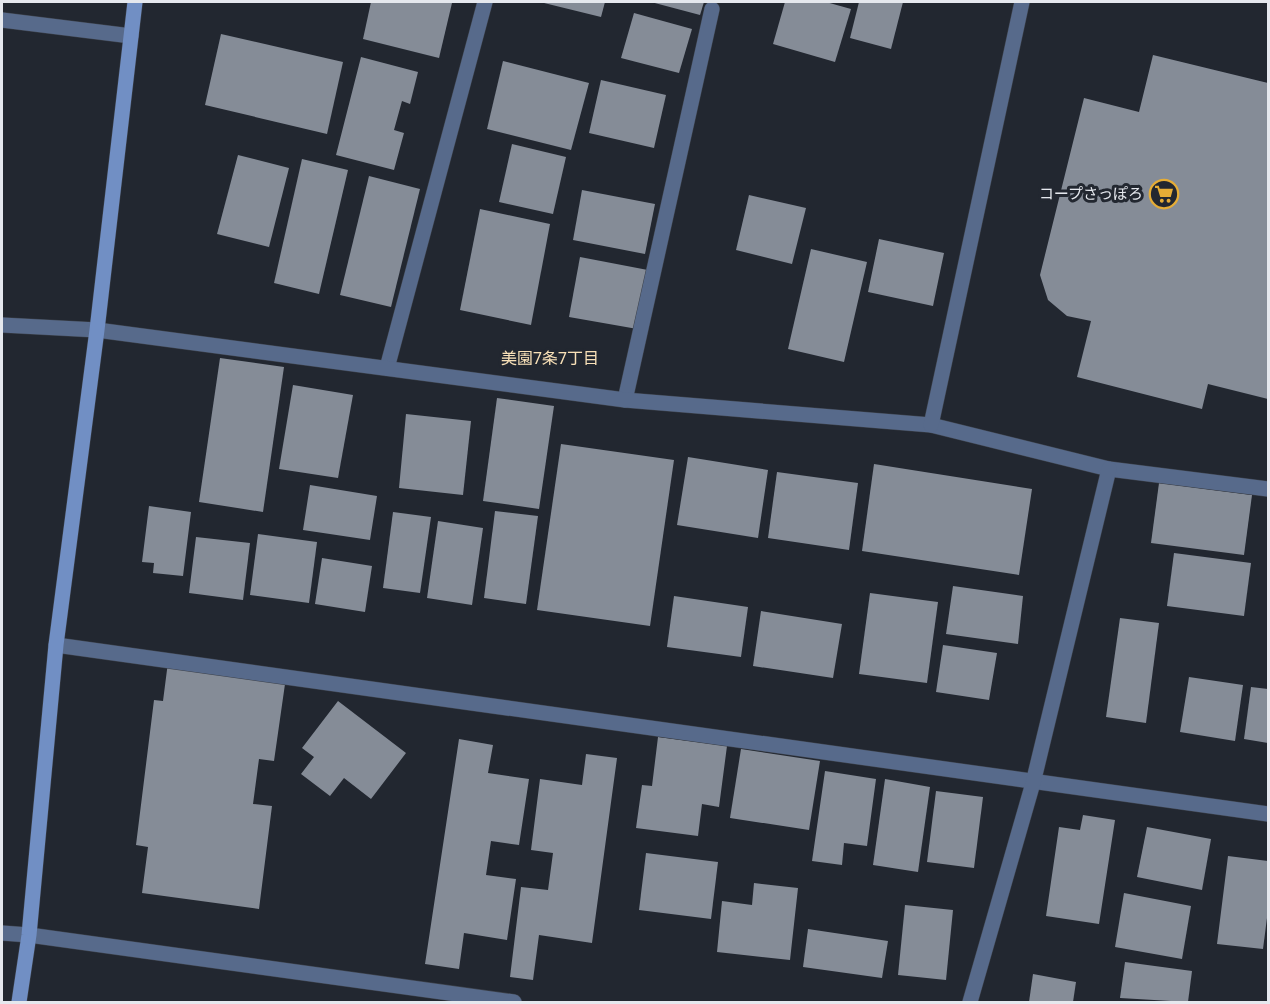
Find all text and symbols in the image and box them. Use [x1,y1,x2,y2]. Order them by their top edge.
supermarket icon: コープさっぽろ [1148,178,1180,210]
place label: コープさっぽろ [1039,185,1143,203]
district label: 美園7条7丁目 [501,349,599,368]

